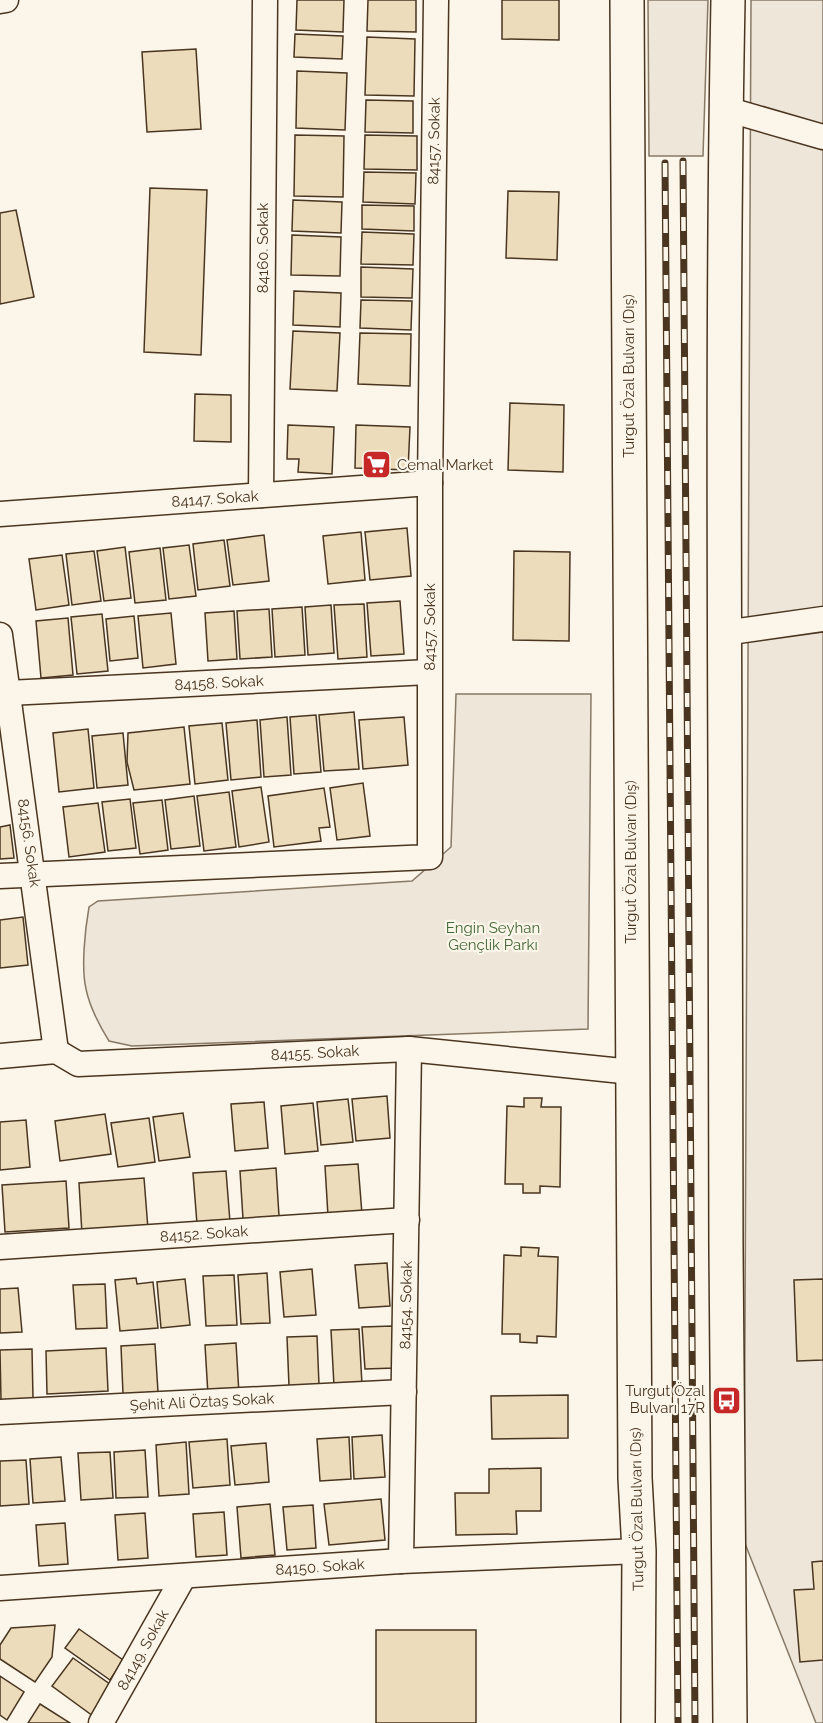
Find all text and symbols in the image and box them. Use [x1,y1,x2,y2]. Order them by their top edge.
street label: 84157. Sokak [424,97,444,185]
street label: 84160. Sokak [254,203,272,293]
street label: Turgut Özal Bulvarı (Dış) [619,294,638,458]
supermarket icon: Cemal Market [360,449,392,481]
place label: Cemal Market [397,456,493,474]
street label: 84147. Sokak [171,487,259,511]
street label: 84157. Sokak [421,583,439,671]
street label: 84158. Sokak [174,672,264,694]
street label: Turgut Özal Bulvarı (Dış) [621,780,640,944]
street label: 84156. Sokak [14,797,44,889]
park label: Engin Seyhan Gençlik Parkı [446,919,540,954]
street label: 84155. Sokak [270,1042,360,1064]
street label: 84152. Sokak [159,1222,249,1246]
street label: 84154. Sokak [396,1260,416,1349]
place label: Turgut Özal Bulvarı 17R [625,1381,706,1417]
bus stop icon: Turgut Özal Bulvarı 17R [710,1384,742,1416]
street label: Şehit Ali Öztaş Sokak [129,1388,275,1415]
street label: Turgut Özal Bulvarı (Dış) [626,1427,647,1591]
street label: 84150. Sokak [275,1555,365,1579]
street label: 84149. Sokak [113,1607,173,1693]

